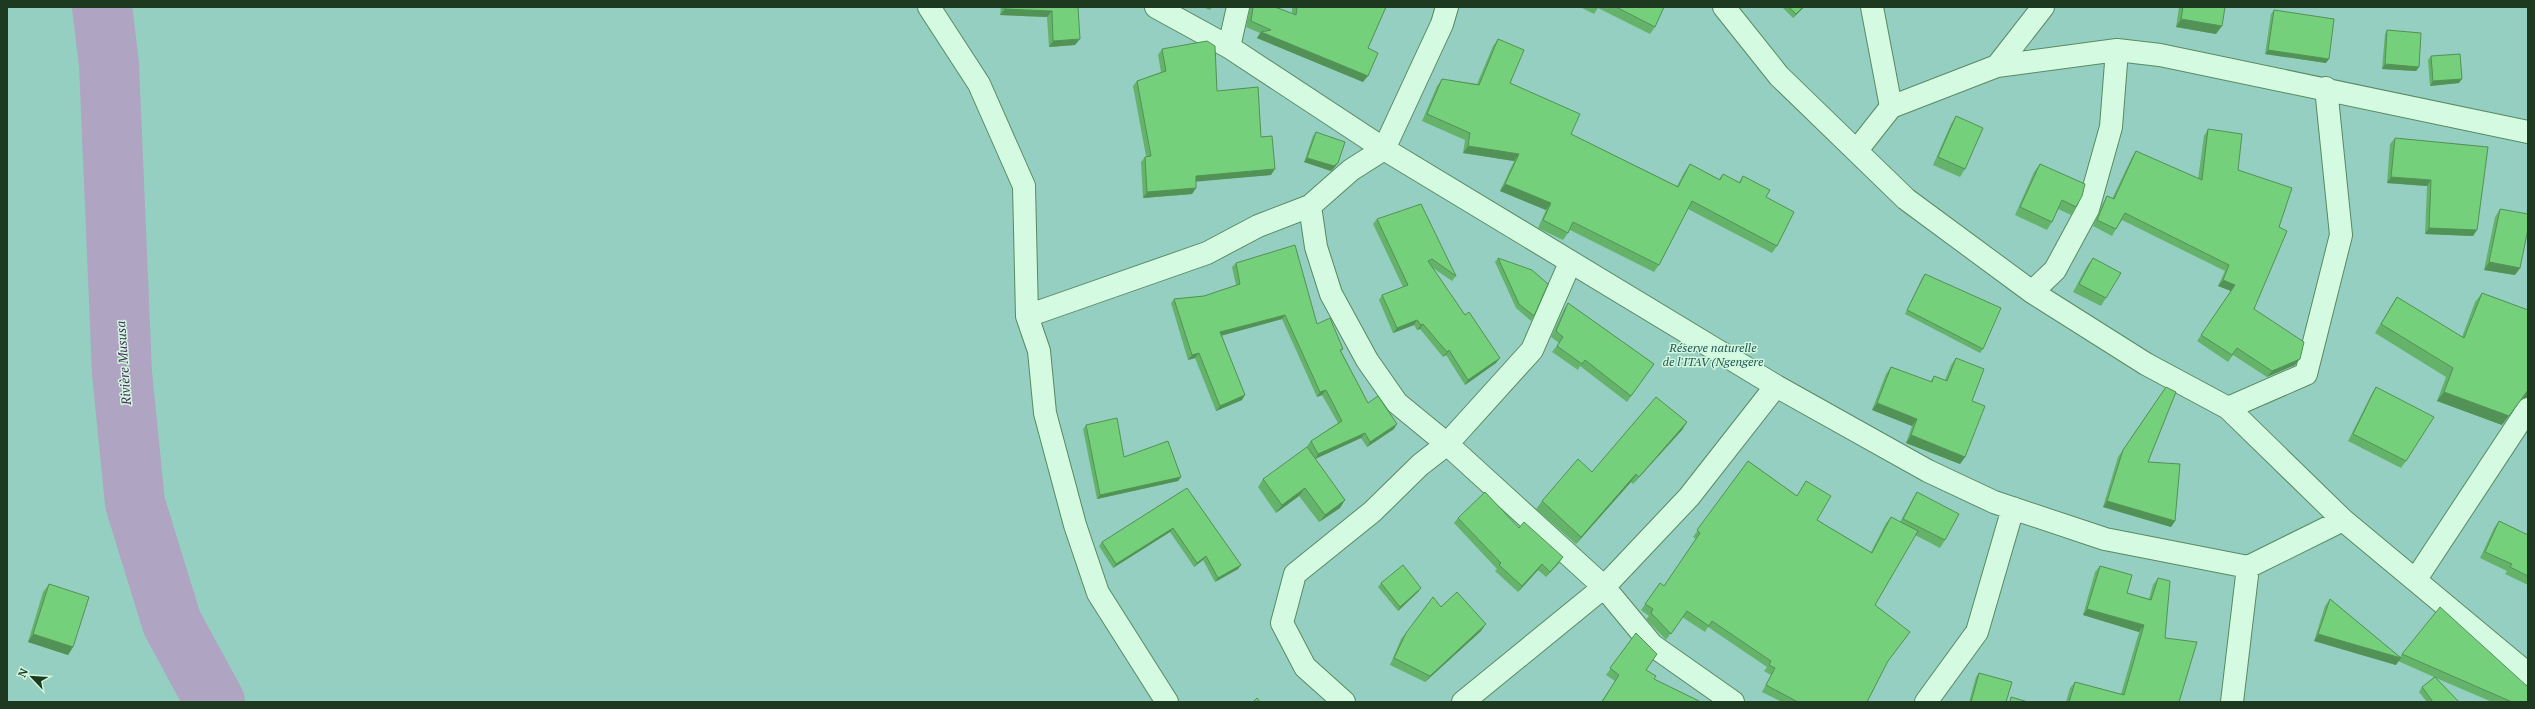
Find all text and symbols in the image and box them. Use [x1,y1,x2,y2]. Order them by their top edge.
water label: Rivière Mususa [111,320,135,407]
park label: Réserve naturelle de l'ITAV (Ngengere [1663,340,1764,369]
north arrow [12,657,52,697]
text: N [15,665,31,680]

